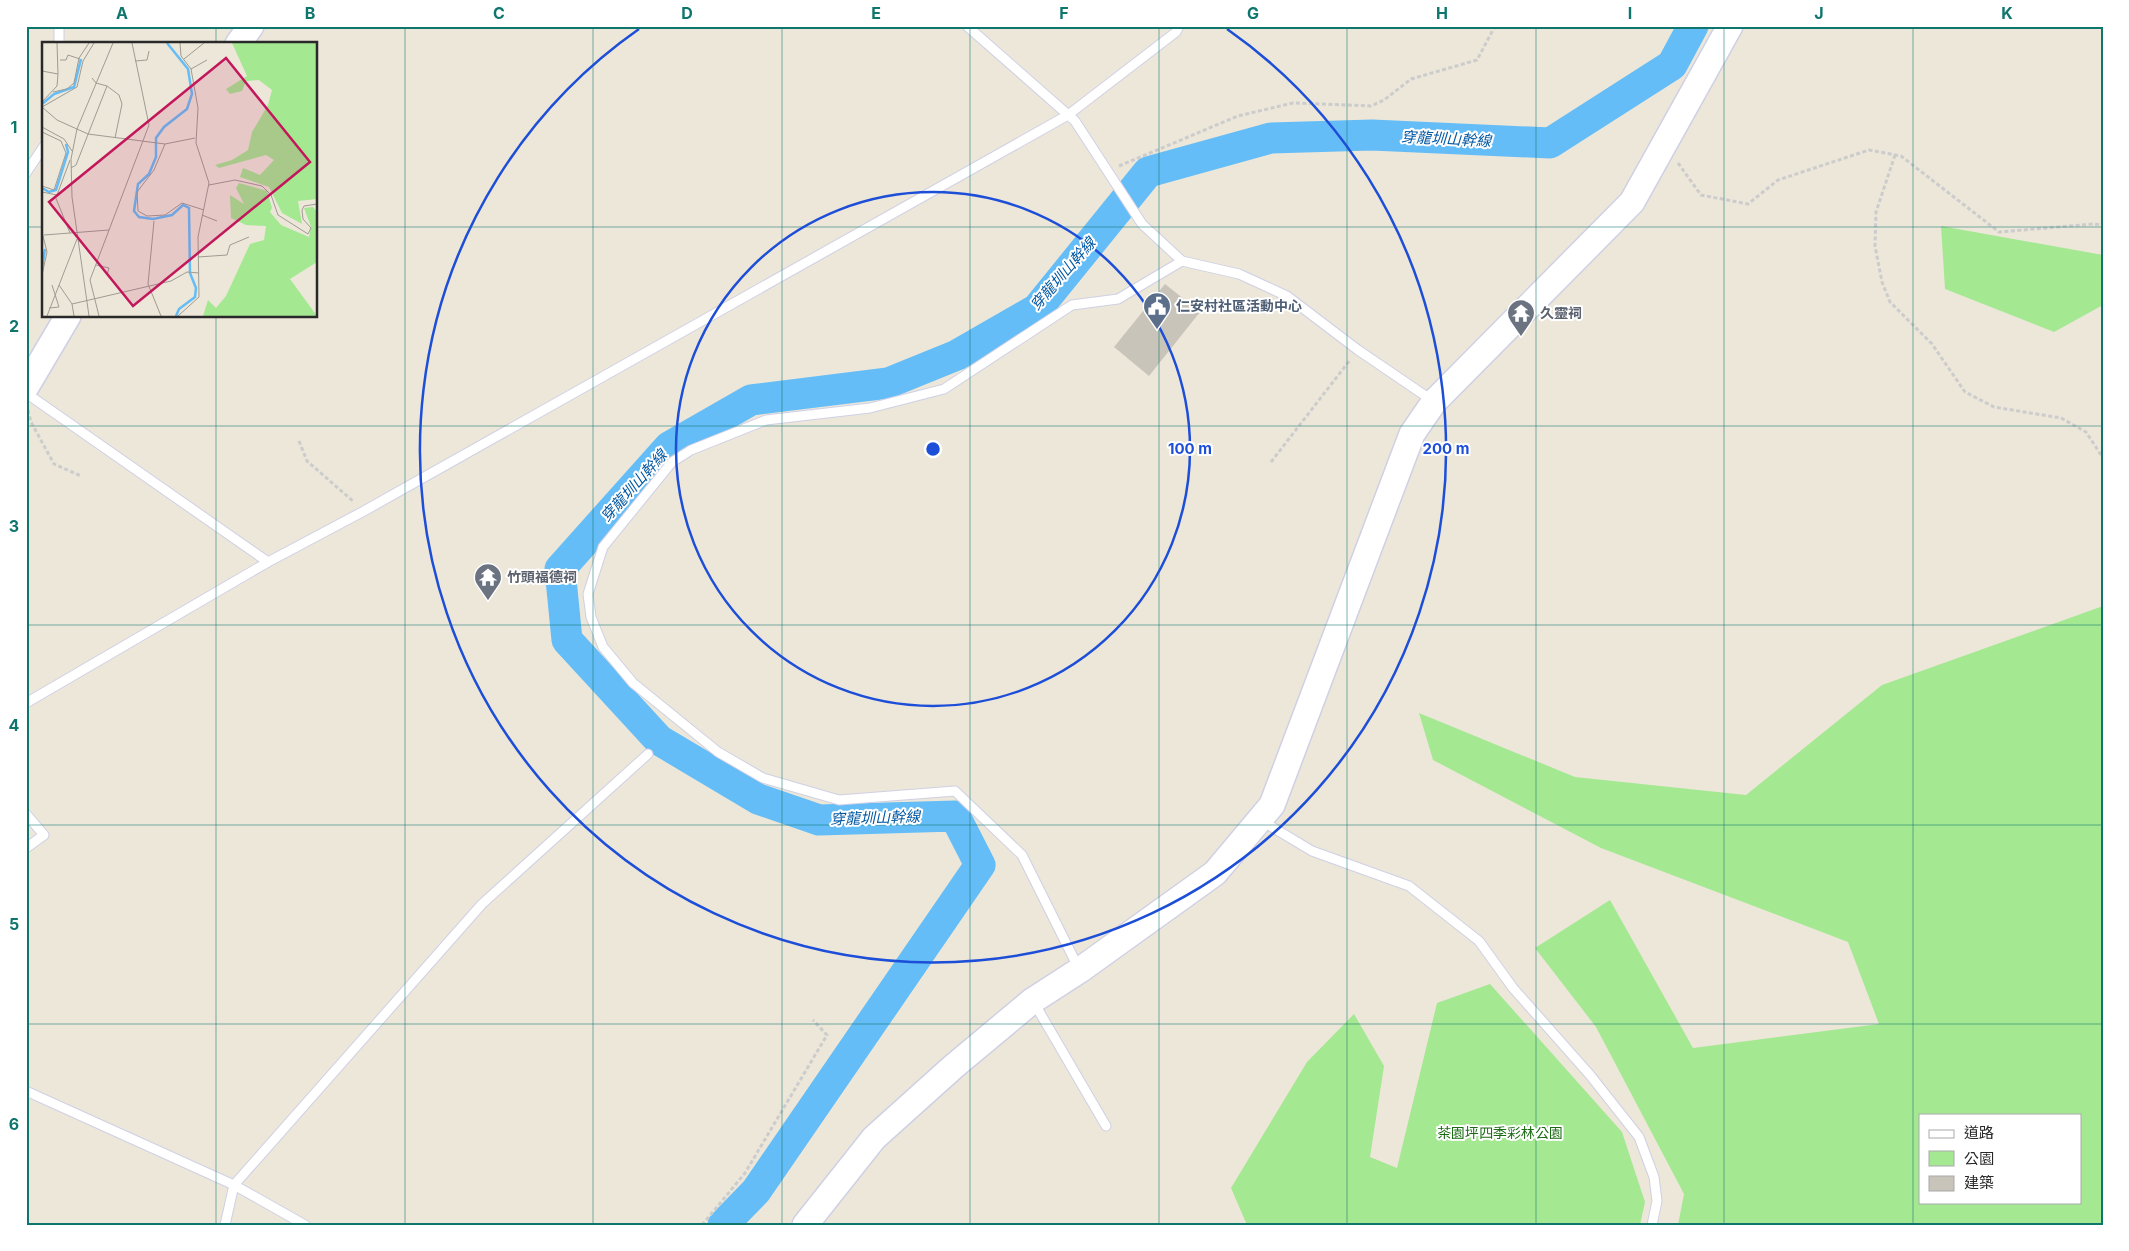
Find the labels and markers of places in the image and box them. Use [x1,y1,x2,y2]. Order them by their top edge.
public building icon: 仁安村社區活動中心 [1142,291,1172,330]
place label: 仁安村社區活動中心 [1176,297,1302,314]
temple icon: 久靈祠 [1506,298,1536,337]
place label: 久靈祠 [1540,304,1582,321]
centre of rings [924,440,942,458]
temple icon: 竹頭福德祠 [473,562,503,601]
place label: 竹頭福德祠 [507,568,577,585]

